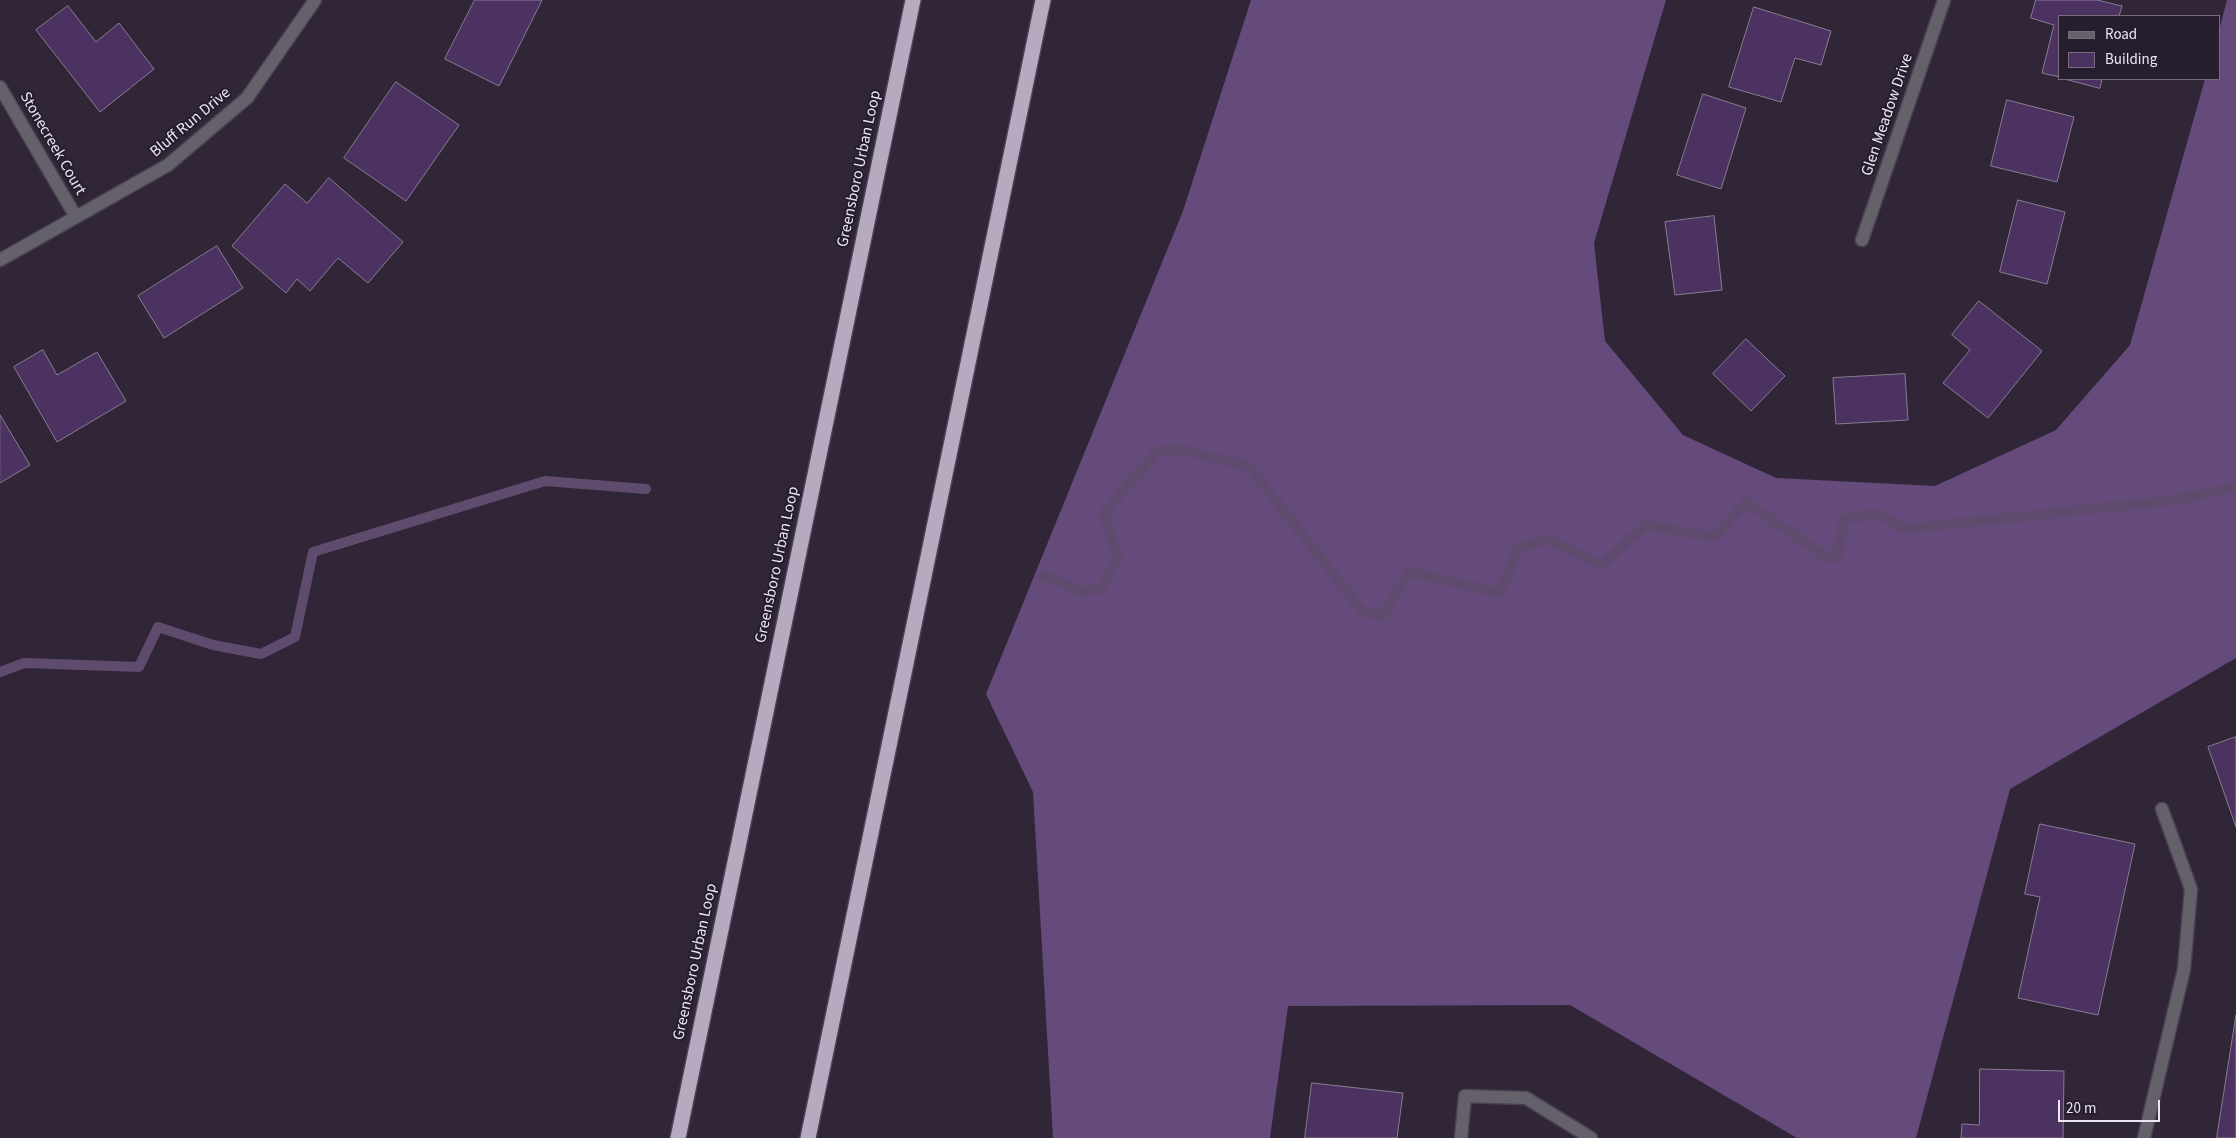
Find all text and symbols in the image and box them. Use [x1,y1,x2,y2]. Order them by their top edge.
legend [2058,15,2221,80]
text: Road [2105,24,2137,45]
text: Building [2105,49,2157,70]
street label: Glen Meadow Drive [1858,51,1918,179]
street label: Bluff Run Drive [147,84,235,162]
street label: Stonecreek Court [15,89,89,199]
street label: Greensboro Urban Loop [834,89,886,249]
street label: Greensboro Urban Loop [752,485,804,645]
street label: Greensboro Urban Loop [670,882,722,1042]
scale bar [2061,1090,2164,1122]
text: 20 m [2066,1098,2096,1119]

